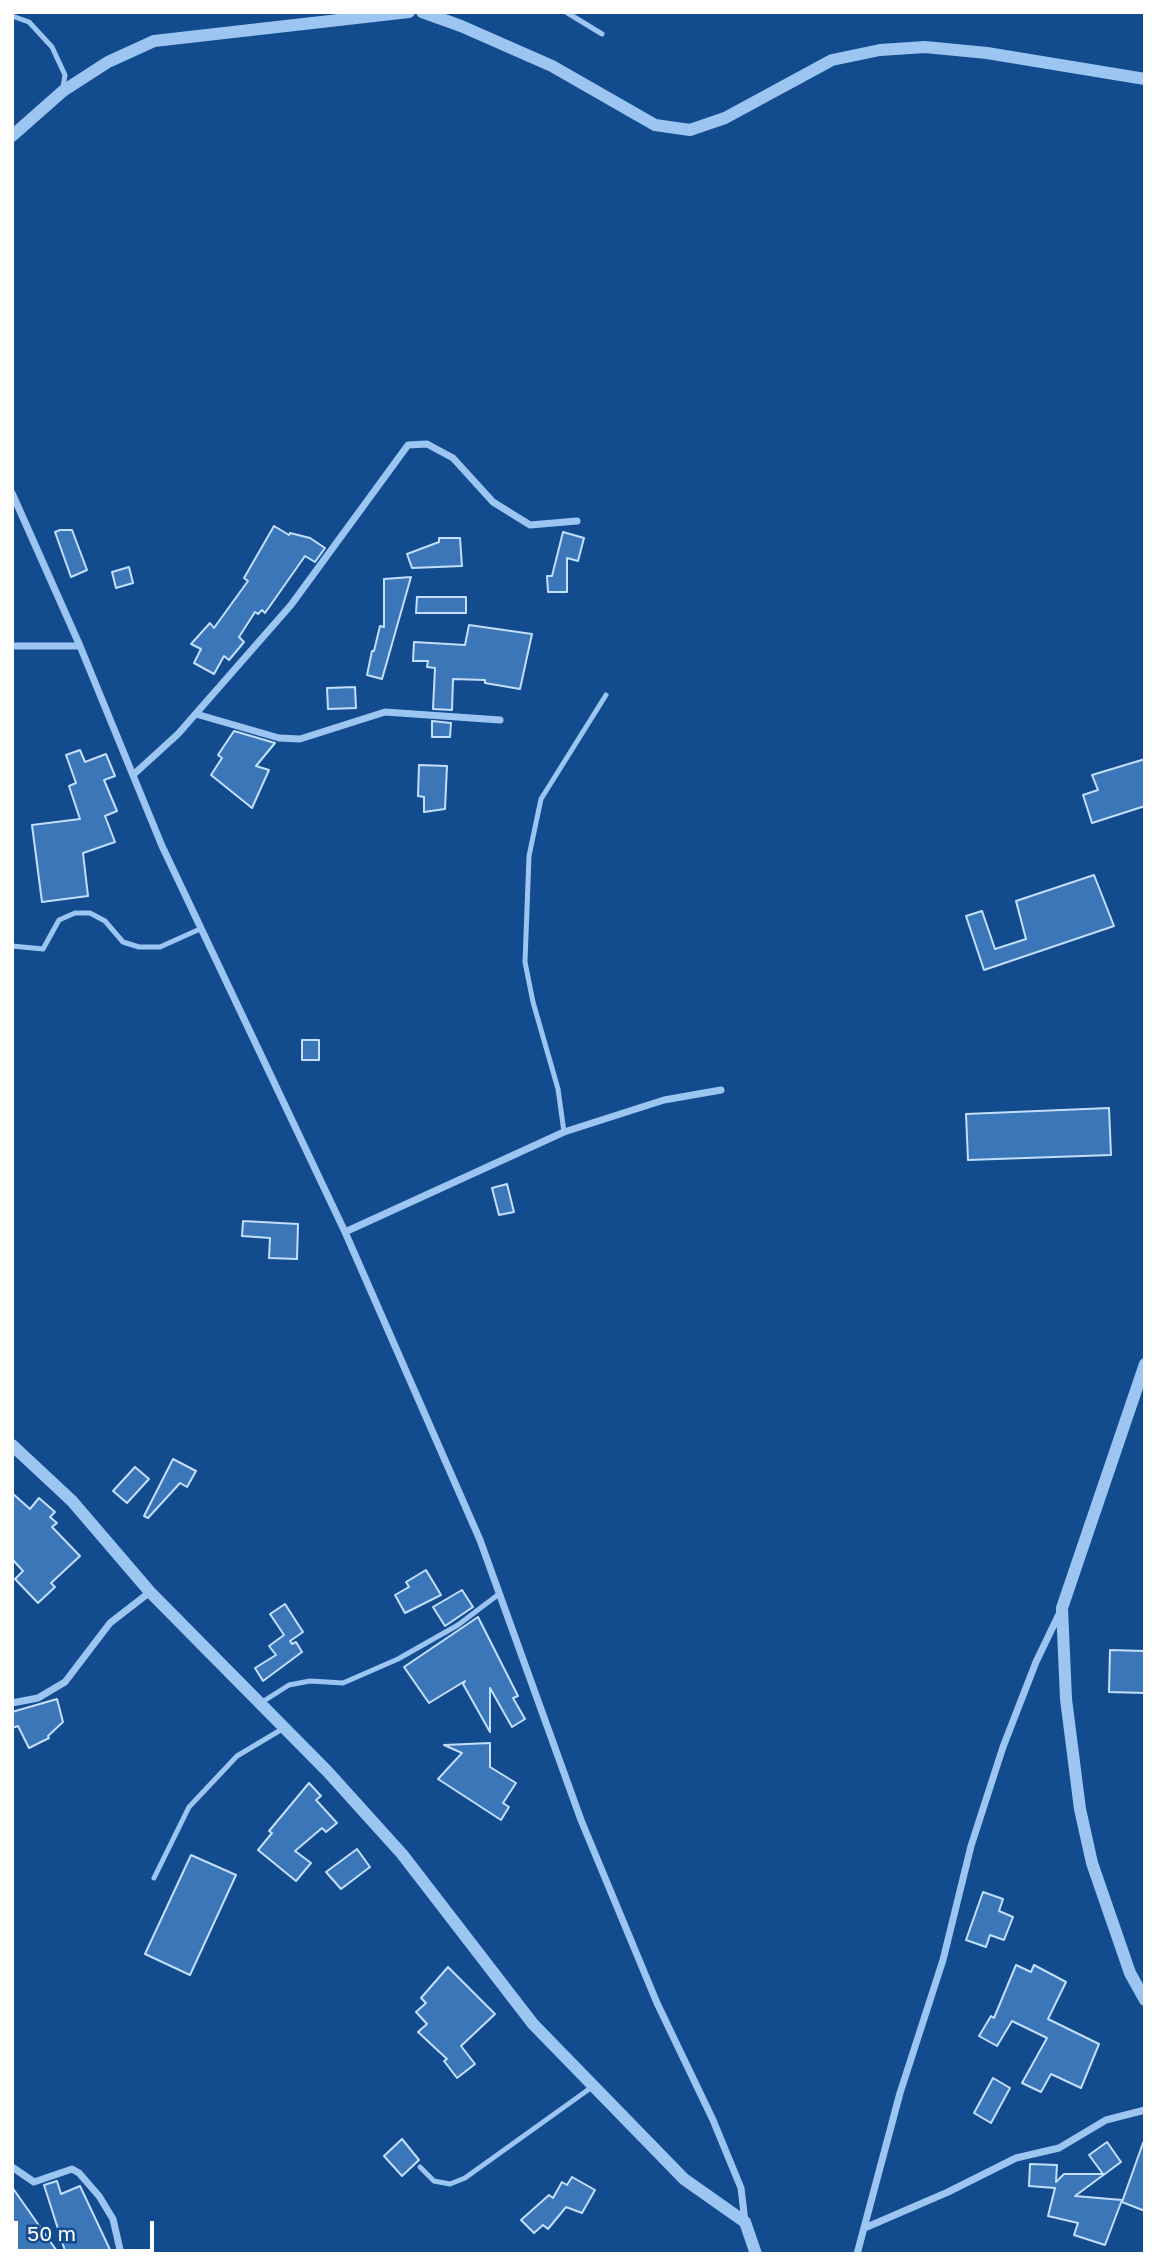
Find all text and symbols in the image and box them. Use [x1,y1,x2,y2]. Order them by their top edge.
scale bar [18,2206,158,2250]
text: 50 m [27,2220,76,2246]

